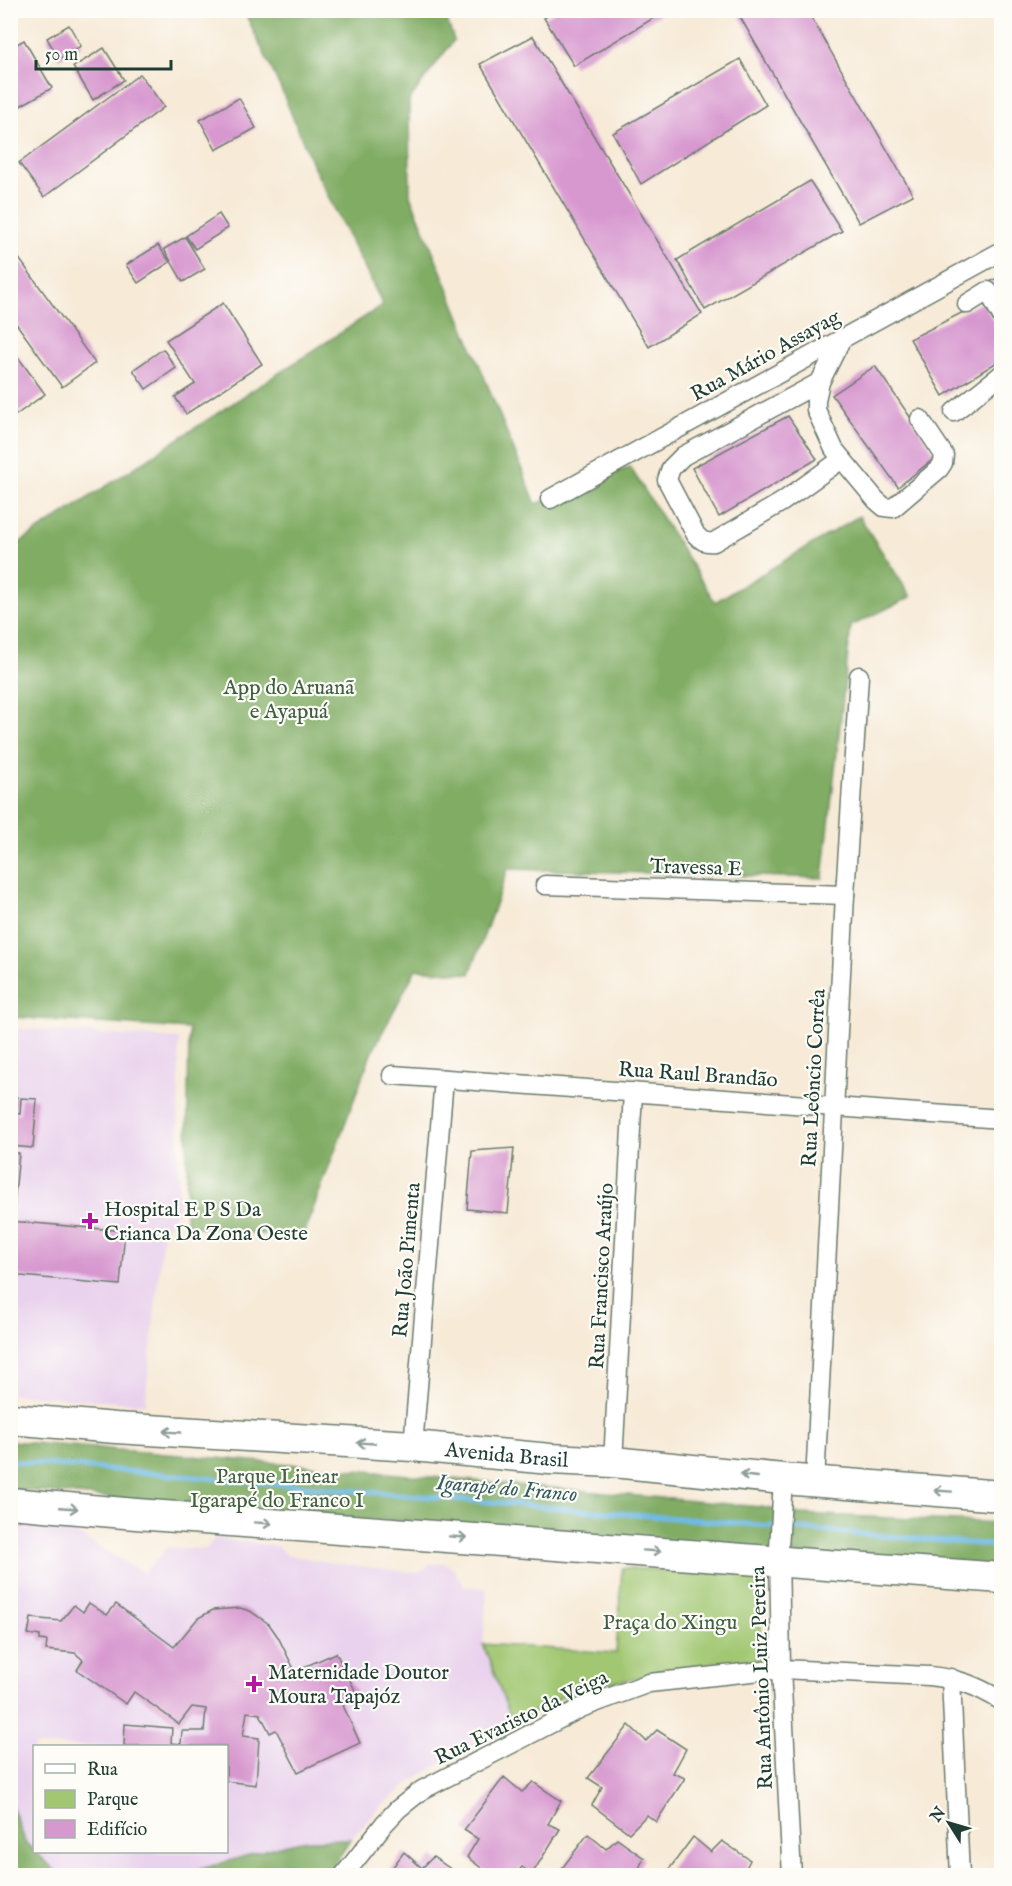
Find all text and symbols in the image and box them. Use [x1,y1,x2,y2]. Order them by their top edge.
scale bar [36,33,171,71]
text: 50 m [45,44,78,67]
street label: Rua Mário Assayag [686,304,846,409]
park label: App do Aruanã e Ayapuá [223,675,355,726]
street label: Travessa E [649,853,742,884]
street label: Rua Leôncio Corrêa [796,987,833,1168]
street label: Rua Raul Brandão [617,1056,779,1095]
street label: Rua João Pimenta [387,1180,428,1339]
street label: Rua Francisco Araújo [584,1182,621,1370]
place label: Hospital E P S Da Crianca Da Zona Oeste [104,1197,308,1248]
marker: Hospital E P S Da Crianca Da Zona Oeste [81,1212,99,1230]
one-way arrow [162,1426,182,1437]
one-way arrow [357,1437,377,1448]
street label: Avenida Brasil [443,1437,569,1475]
park label: Parque Linear Igarapé do Franco I [190,1464,364,1515]
water label: Igarapé do Franco [434,1469,578,1509]
one-way arrow [739,1470,759,1481]
one-way arrow [934,1485,954,1496]
one-way arrow [58,1503,78,1514]
one-way arrow [253,1518,273,1529]
one-way arrow [447,1531,467,1542]
one-way arrow [642,1546,662,1557]
street label: Rua Antônio Luiz Pereira [745,1565,780,1790]
park label: Praça do Xingu [603,1610,737,1637]
place label: Maternidade Doutor Moura Tapajóz [268,1660,449,1711]
street label: Rua Evaristo da Veiga [430,1664,614,1772]
marker: Maternidade Doutor Moura Tapajóz [245,1675,263,1693]
legend [33,1745,228,1853]
text: Rua [87,1759,118,1782]
text: Parque [87,1789,138,1812]
north arrow [919,1793,979,1853]
text: N [926,1804,951,1828]
text: Edifício [87,1819,148,1842]

